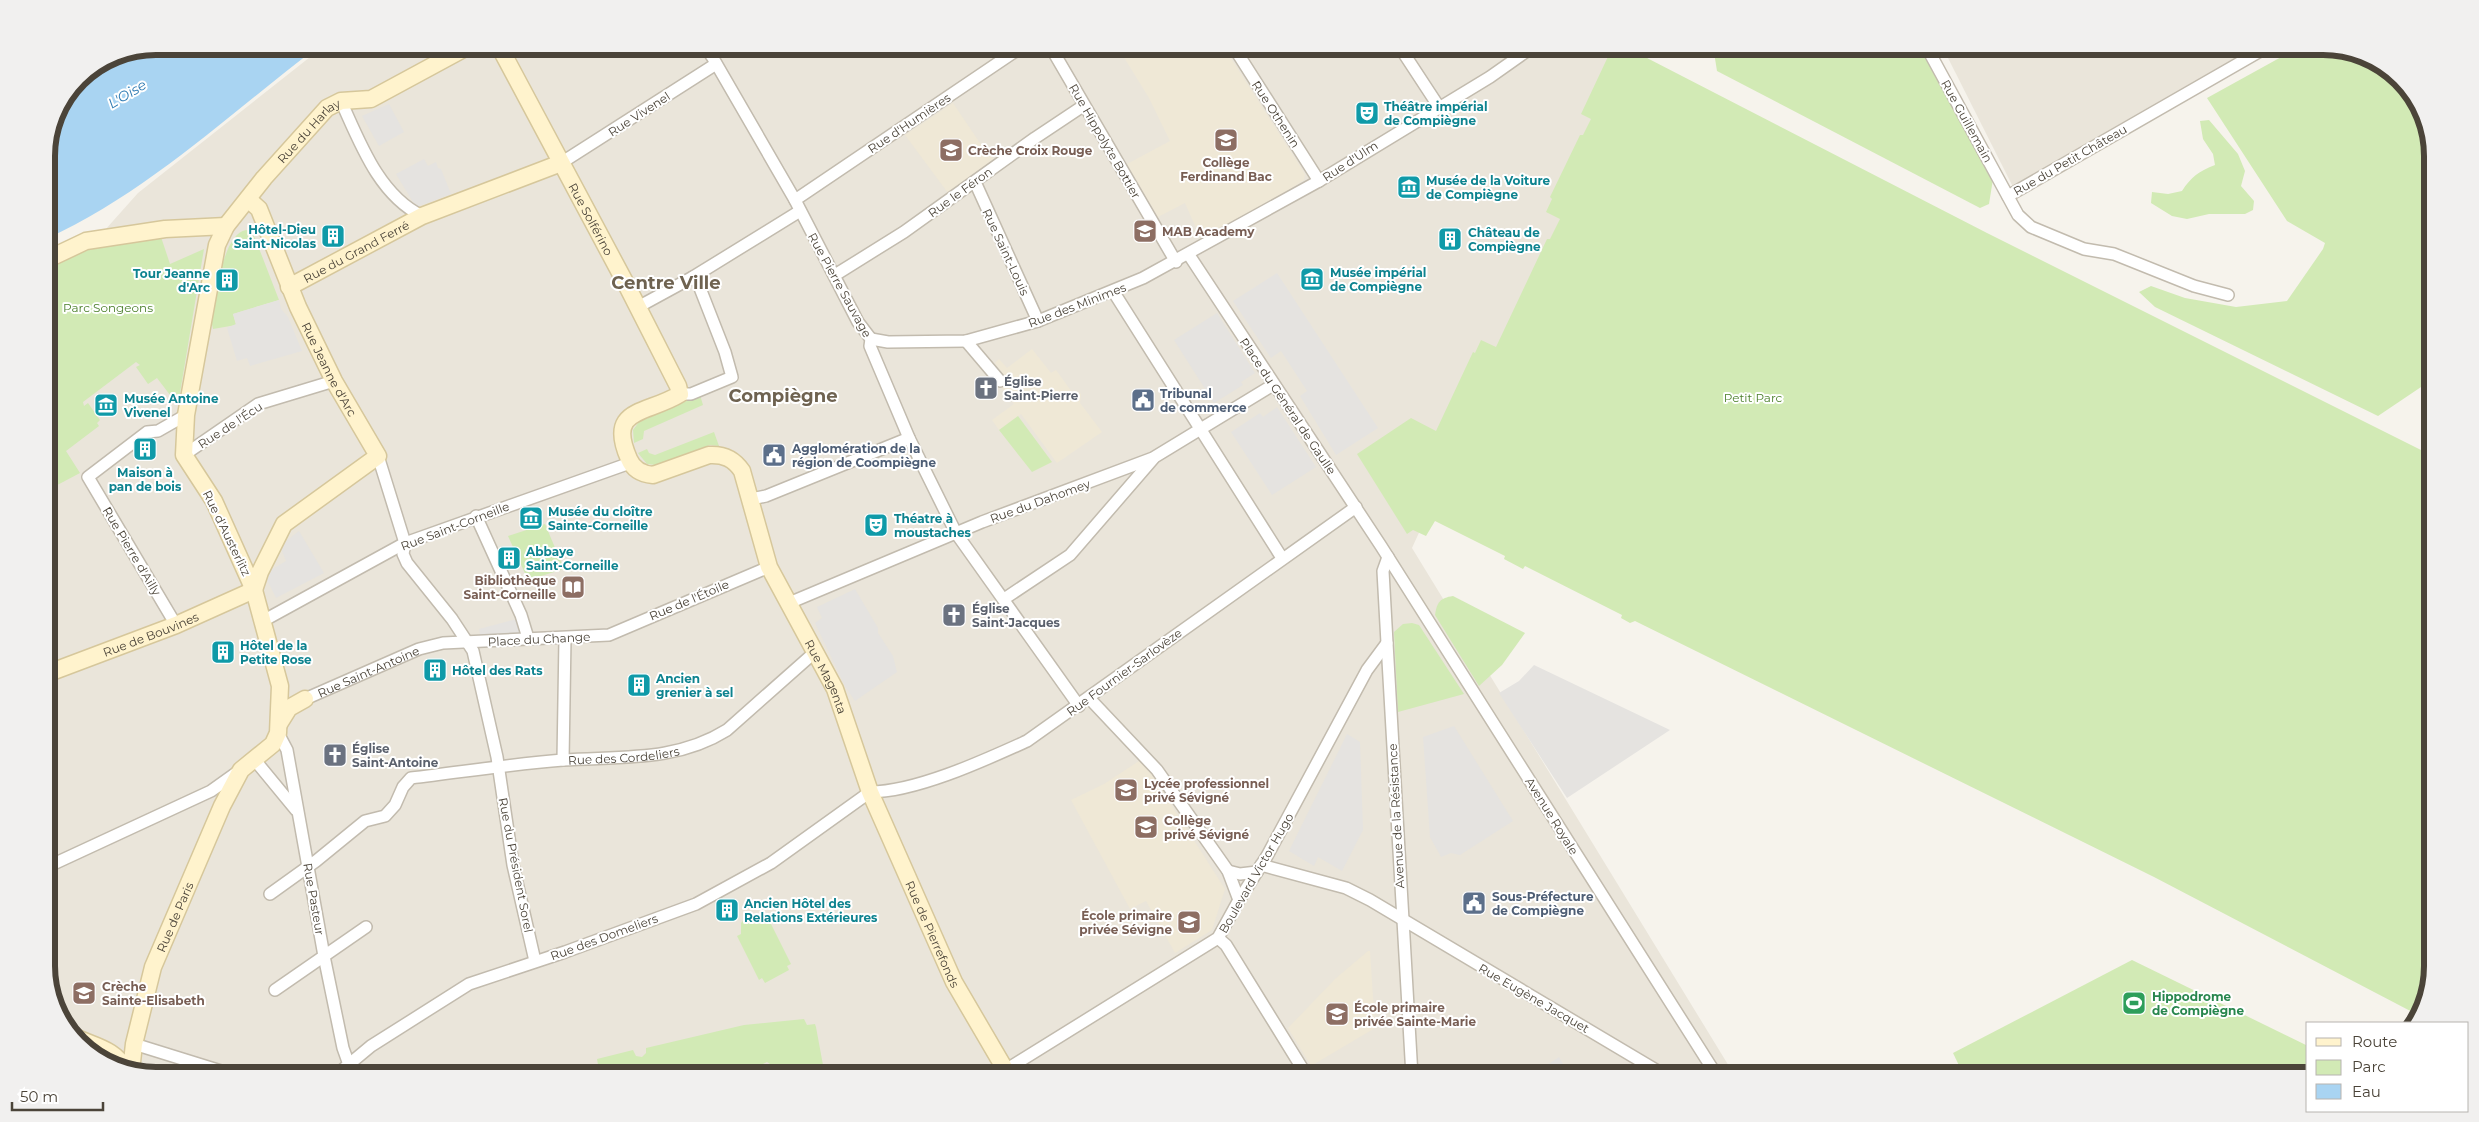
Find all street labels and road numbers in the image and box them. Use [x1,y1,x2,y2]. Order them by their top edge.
street label: Rue Guillemain [1938,77,1996,165]
street label: Rue Othenin [1249,78,1303,150]
street label: Rue Hippolyte Bottier [1066,81,1144,201]
street label: Rue Vivenel [605,88,673,140]
street label: Rue d'Humières [865,90,953,156]
street label: Rue du Harlay [274,95,343,166]
street label: Rue du Petit Château [2010,121,2130,199]
street label: Rue d'Ulm [1319,138,1381,184]
street label: Rue le Féron [925,164,995,220]
street label: Rue Solférino [566,180,617,258]
street label: Rue Saint-Louis [979,206,1033,298]
street label: Rue du Grand Ferré [300,217,412,286]
street label: Rue Pierre Sauvage [805,230,875,340]
street label: Rue des Minimes [1026,279,1128,331]
street label: Rue Jeanne d'Arc [299,320,361,419]
street label: Place du Général de Gaulle [1237,335,1339,477]
street label: Rue de l'Écu [195,399,265,451]
street label: Rue du Dahomey [988,476,1093,526]
street label: Rue d'Austerlitz [200,488,254,578]
street label: Rue Saint-Corneille [399,498,511,554]
street label: Rue Pierre d'Ailly [100,504,165,598]
street label: Rue de l'Étoile [647,576,731,624]
street label: Rue de Bouvines [101,608,201,659]
street label: Rue Fournier-Sarlovèze [1063,625,1185,719]
street label: Place du Change [487,629,591,649]
street label: Rue Magenta [802,637,850,716]
street label: Rue Saint-Antoine [315,642,421,700]
street label: Rue des Cordeliers [568,743,681,767]
street label: Avenue de la Résistance [1385,743,1407,889]
street label: Avenue Royale [1522,775,1582,857]
street label: Rue du Président Sorel [496,796,536,934]
street label: Boulevard Victor Hugo [1215,810,1297,936]
street label: Rue Pasteur [300,862,328,937]
street label: Rue de Pierrefonds [903,878,963,990]
street label: Rue de Paris [153,879,196,954]
street label: Rue des Domeliers [548,911,660,963]
street label: Rue Eugène Jacquet [1476,960,1592,1036]

